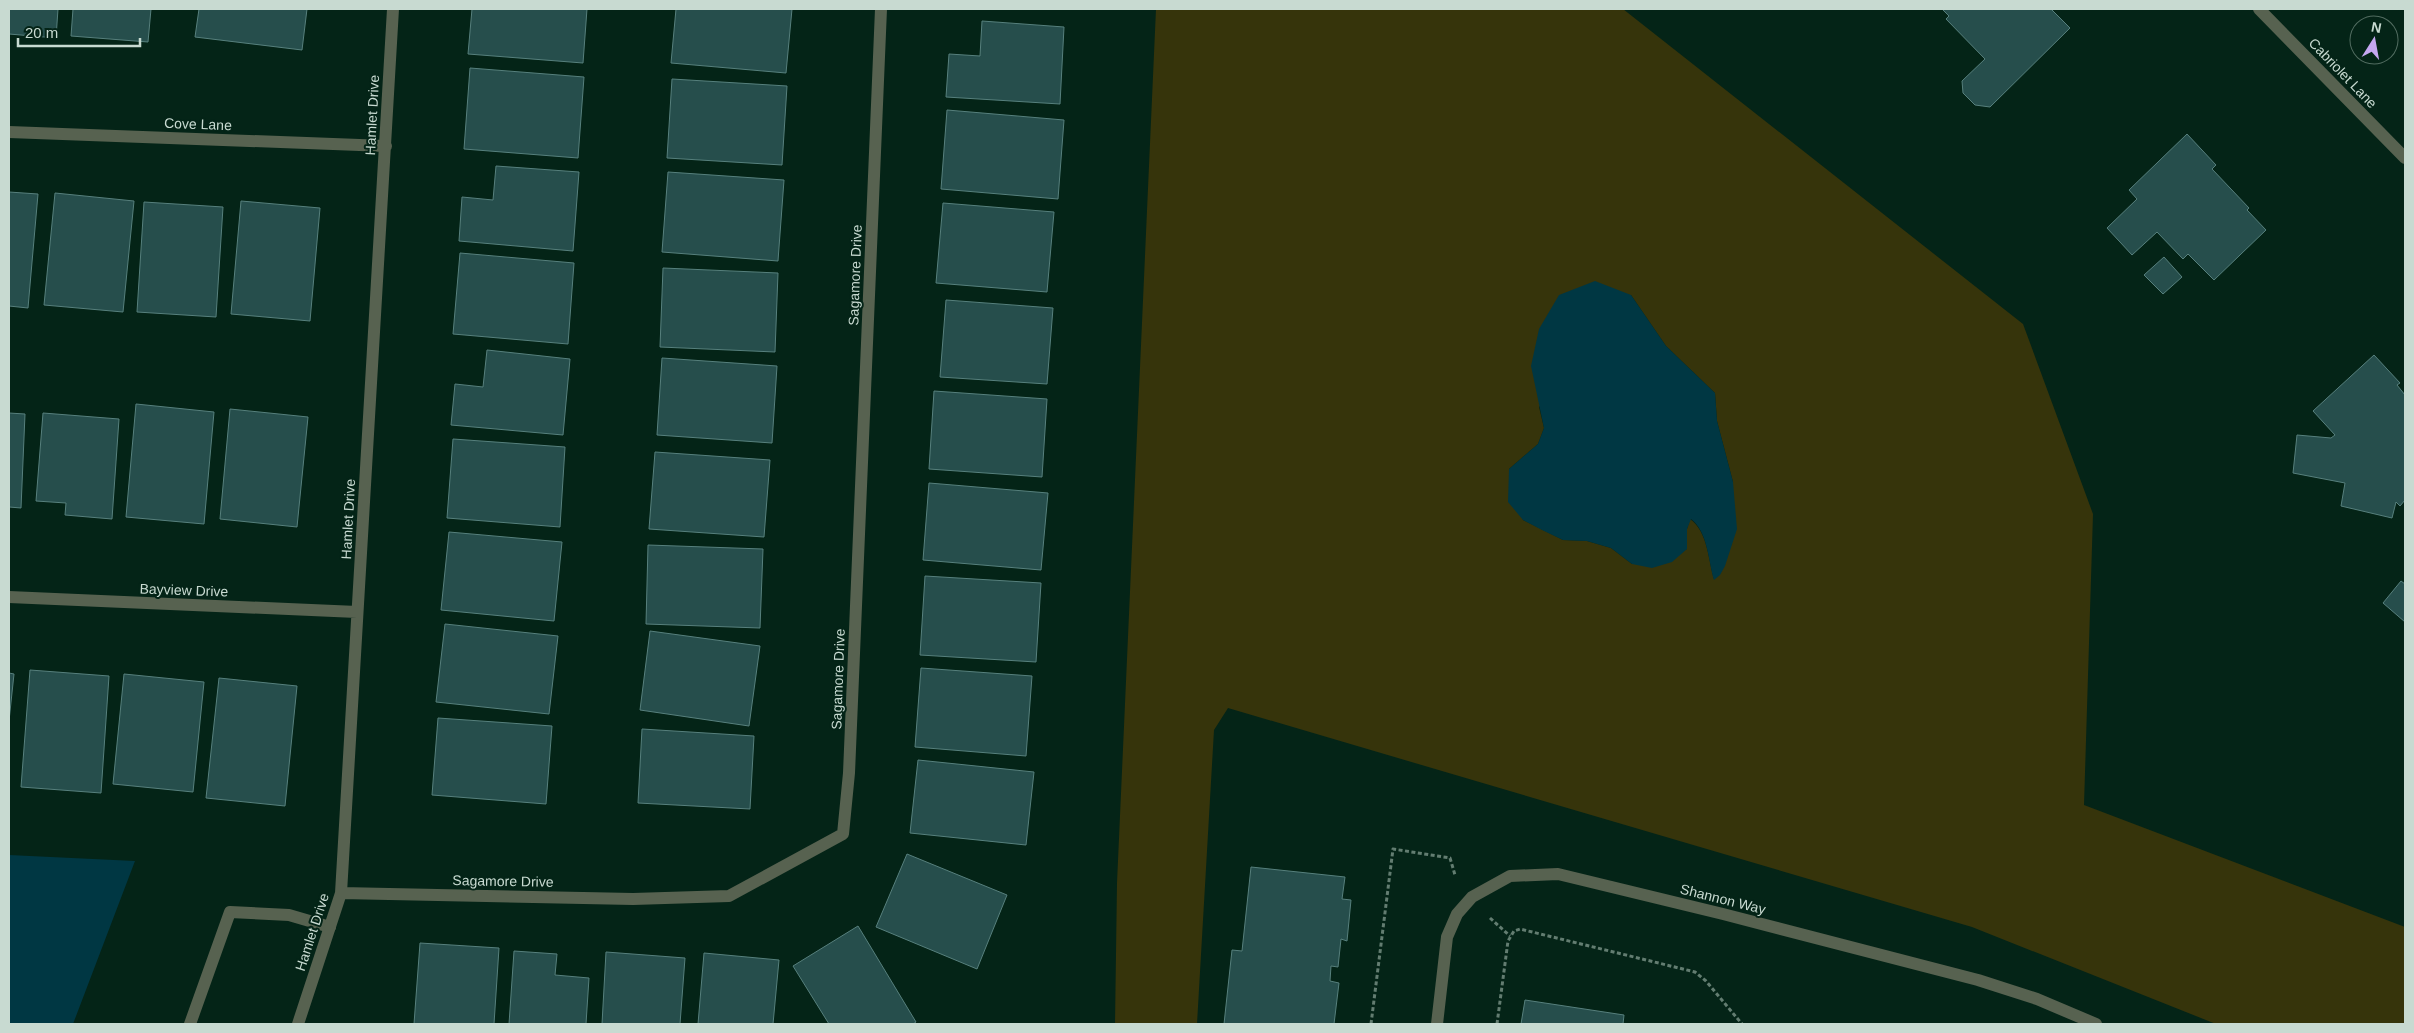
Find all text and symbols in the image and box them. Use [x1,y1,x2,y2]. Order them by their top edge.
scale bar [18,15,140,47]
north arrow [2349,15,2399,65]
text: N [2370,18,2383,36]
text: 20 m [25,24,58,41]
street label: Cabriolet Lane [2306,35,2381,111]
street label: Hamlet Drive [362,74,382,156]
street label: Cove Lane [164,115,232,133]
street label: Sagamore Drive [845,224,865,326]
street label: Hamlet Drive [338,478,358,560]
street label: Bayview Drive [139,580,229,600]
street label: Sagamore Drive [828,628,848,730]
street label: Sagamore Drive [452,872,554,890]
street label: Shannon Way [1679,881,1767,917]
street label: Hamlet Drive [292,891,332,973]

